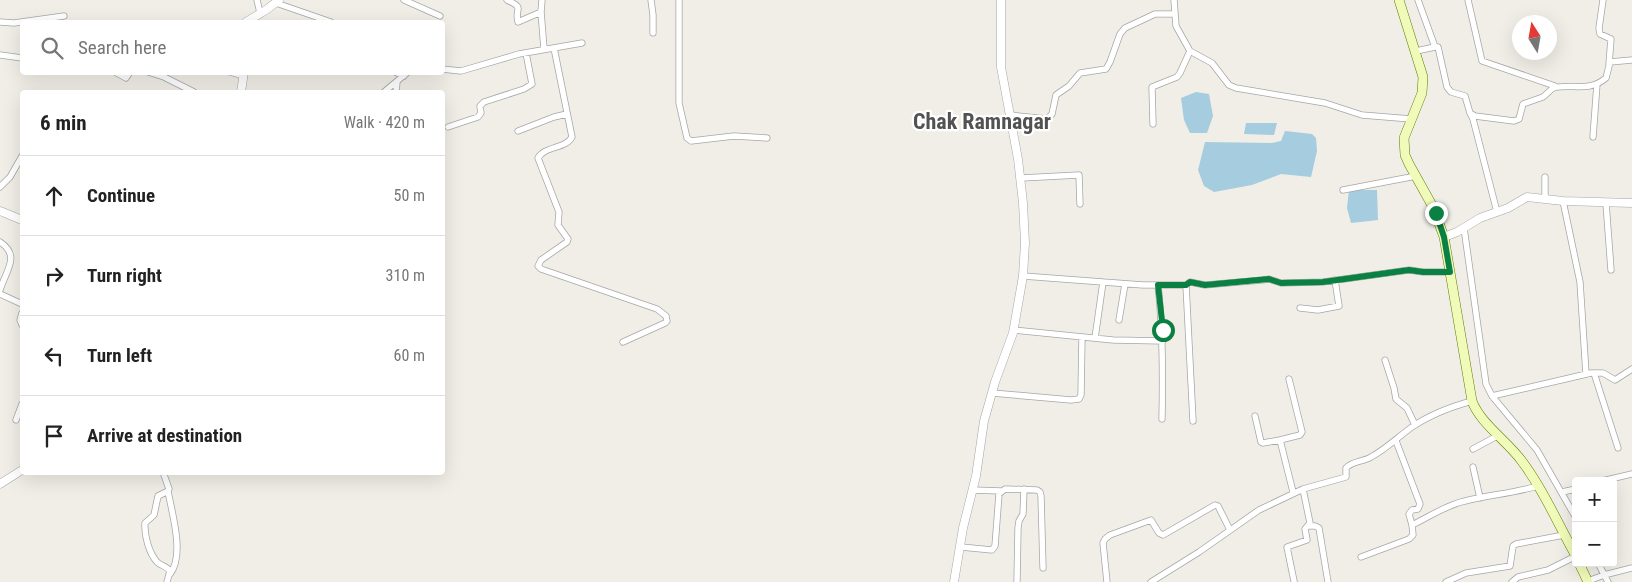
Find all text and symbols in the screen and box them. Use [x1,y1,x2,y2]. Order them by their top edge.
north arrow [1512,15,1557,60]
search box [20,20,445,75]
icon: search [38,34,66,62]
text: Search here [78,36,166,59]
district label: Chak Ramnagar [913,109,1051,134]
text: 6 min [40,111,87,135]
text: Walk · 420 m [344,113,425,132]
icon: ahead [40,182,68,210]
text: Continue [87,184,155,207]
text: 50 m [393,186,425,205]
route end [1425,202,1448,225]
icon: right [40,262,68,290]
text: Turn right [87,264,162,287]
text: 310 m [386,266,425,285]
route start [1152,319,1175,342]
icon: left [40,342,68,370]
text: Turn left [87,344,152,367]
text: 60 m [393,346,425,365]
icon: arrive [40,422,68,450]
text: Arrive at destination [87,424,242,447]
map controls [1572,477,1617,567]
button: + [1572,477,1617,522]
button: − [1572,522,1617,567]

